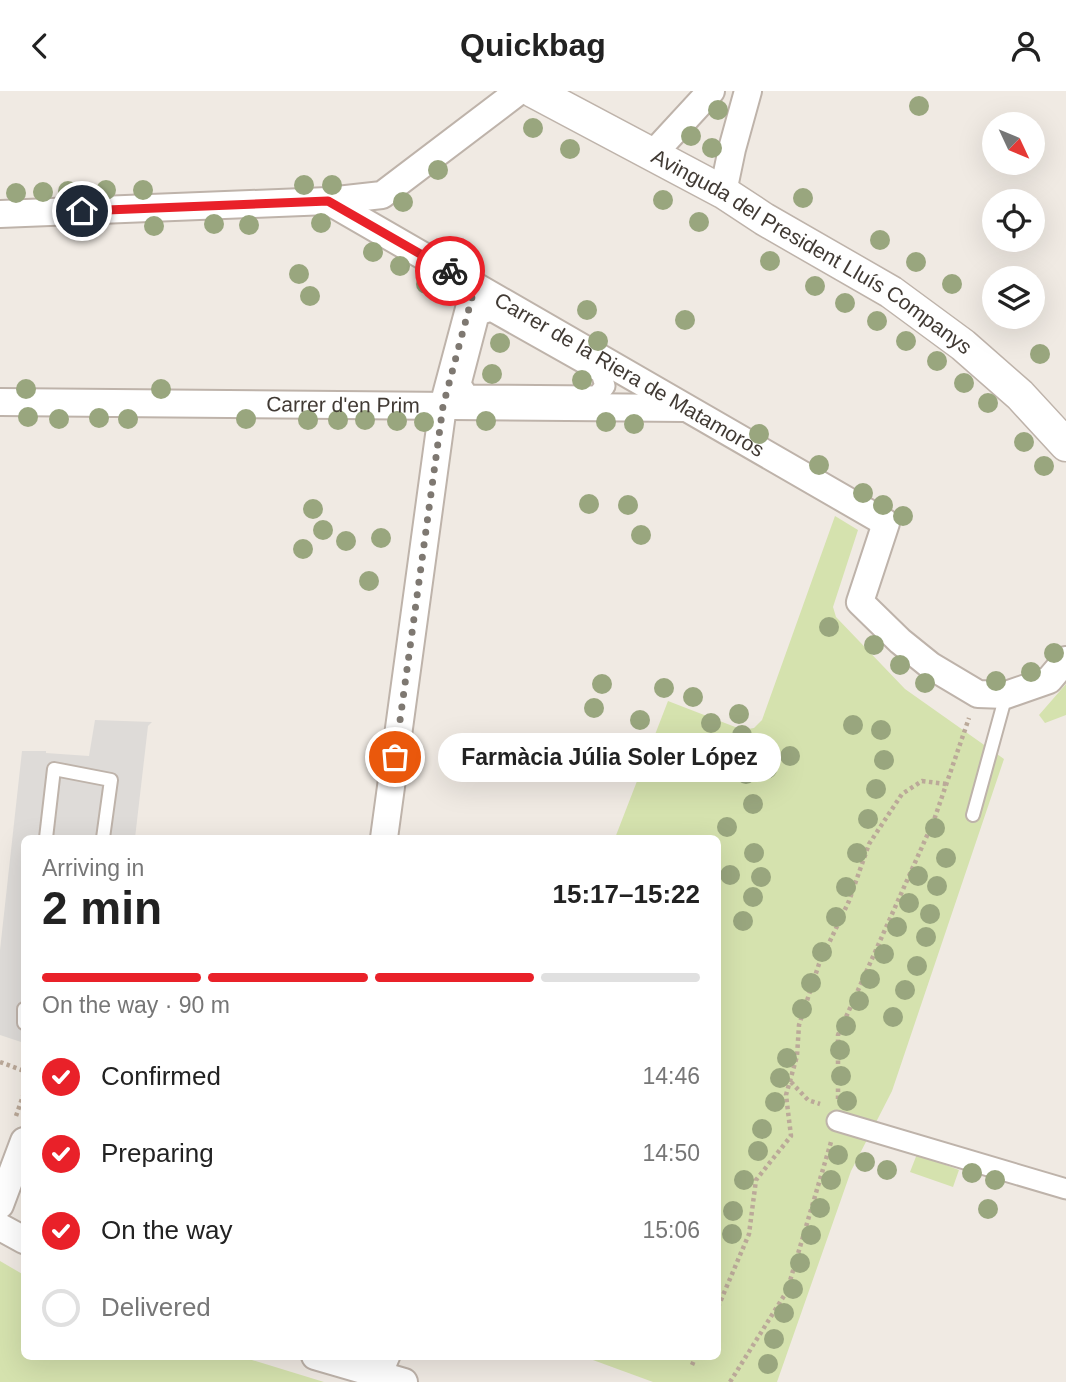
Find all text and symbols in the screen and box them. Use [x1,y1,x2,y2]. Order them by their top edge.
icon: back [21,27,59,65]
text: Quickbag [460,27,606,63]
icon: person [1007,27,1045,65]
north arrow [982,112,1045,175]
map controls [982,112,1045,329]
street label: Avinguda del President Lluís Companys [648,144,977,359]
pin [52,181,112,241]
button: locate [982,189,1045,252]
icon: home [63,192,101,230]
courier [415,236,485,306]
icon: bike [431,252,469,290]
button: layers [982,266,1045,329]
street label: Carrer de la Riera de Matamoros [491,288,768,461]
street label: Carrer d'en Prim [266,392,420,417]
pin [365,727,425,787]
callout: Farmàcia Júlia Soler López [437,733,780,781]
icon: bag [376,738,414,776]
text: Farmàcia Júlia Soler López [461,744,758,770]
text: Arriving in [42,855,144,881]
text: 15:17–15:22 [553,879,700,909]
text: 2 min [42,882,162,934]
text: On the way · 90 m [42,992,230,1018]
icon: check [42,1058,80,1096]
text: Confirmed [101,1061,221,1091]
text: 14:46 [642,1063,700,1089]
icon: check [42,1135,80,1173]
text: Preparing [101,1138,214,1168]
text: 14:50 [642,1140,700,1166]
icon: check [42,1212,80,1250]
text: On the way [101,1215,233,1245]
text: 15:06 [642,1217,700,1243]
text: Delivered [101,1292,211,1322]

